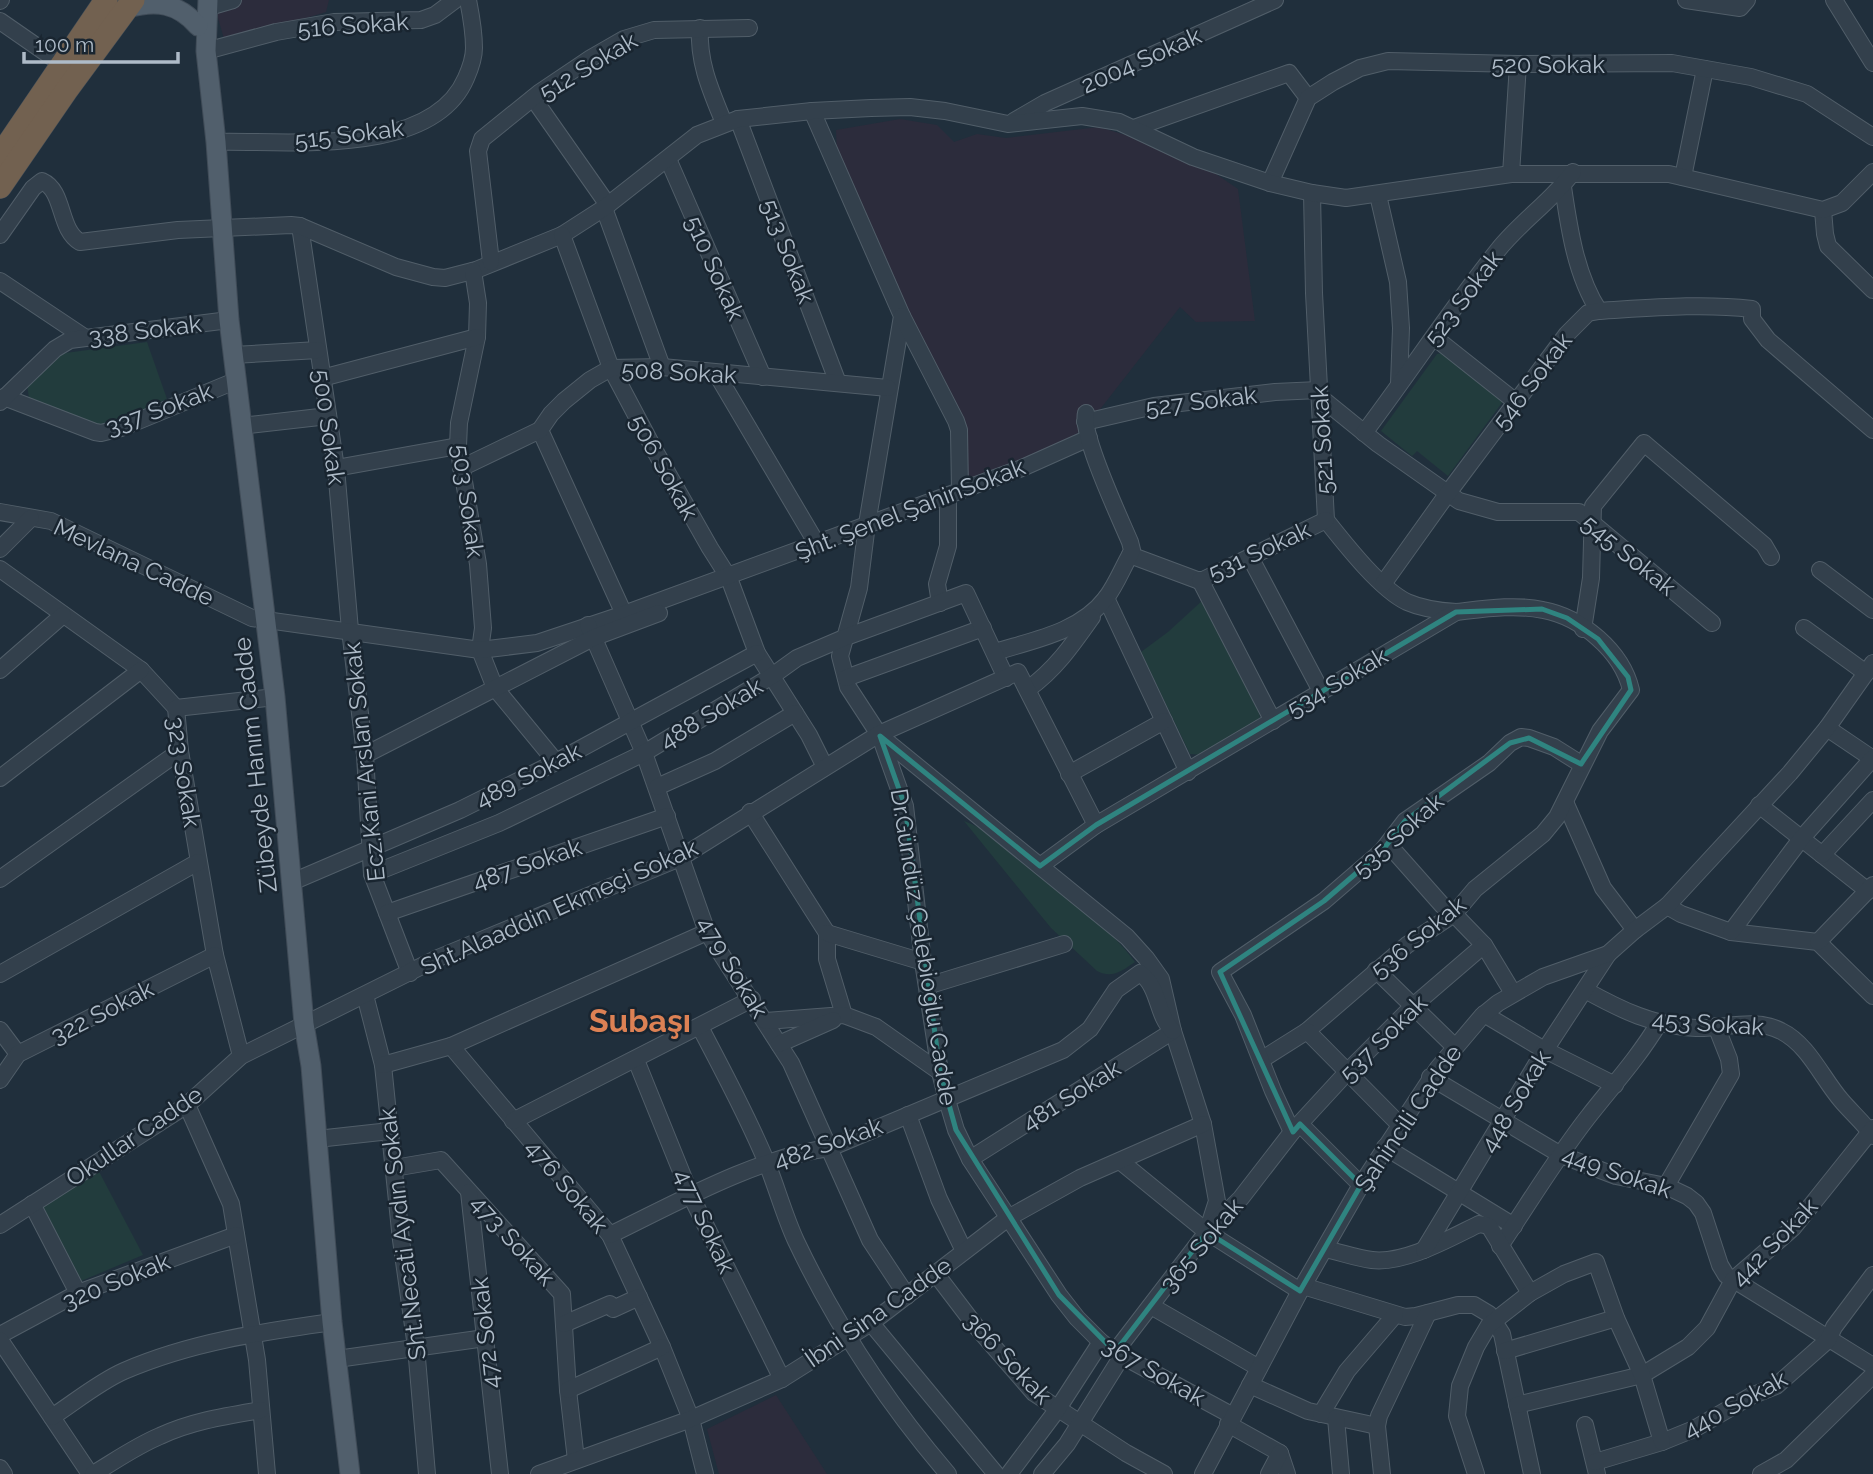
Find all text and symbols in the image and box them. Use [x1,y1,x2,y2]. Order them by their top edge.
street label: 516 Sokak [296,7,410,43]
scale bar [24,21,178,65]
street label: 2004 Sokak [1076,21,1206,99]
street label: 512 Sokak [534,25,643,107]
text: 100 m [35,32,94,57]
street label: 520 Sokak [1491,50,1605,79]
street label: 515 Sokak [293,113,406,155]
street label: 513 Sokak [755,195,821,308]
street label: 510 Sokak [679,211,751,325]
street label: 523 Sokak [1418,244,1508,351]
street label: 338 Sokak [87,309,203,351]
street label: 546 Sokak [1486,326,1578,435]
street label: 508 Sokak [621,354,738,390]
street label: 500 Sokak [307,368,351,487]
street label: 337 Sokak [102,376,217,442]
street label: 527 Sokak [1144,380,1259,422]
street label: 521 Sokak [1305,384,1339,495]
street label: 506 Sokak [623,409,705,525]
street label: 503 Sokak [446,443,490,560]
street label: Şht. Şenel ŞahinSokak [791,452,1029,566]
street label: 545 Sokak [1576,508,1682,602]
street label: Mevlana Cadde [49,512,219,612]
street label: 531 Sokak [1203,515,1315,587]
street label: Zübeyde Hanım Cadde [227,636,283,894]
street label: 534 Sokak [1281,640,1393,723]
street label: Ecz.Kani Arslan Sokak [337,641,391,883]
street label: 488 Sokak [654,671,768,755]
street label: 323 Sokak [161,715,207,830]
street label: 489 Sokak [470,736,586,814]
street label: Dr.Gündüz Çelebioğlu Cadde [885,786,963,1108]
street label: 535 Sokak [1347,786,1450,883]
street label: 487 Sokak [469,832,586,896]
street label: Sht.Alaaddin Ekmeçi Sokak [416,833,702,981]
street label: 536 Sokak [1365,890,1472,984]
street label: 479 Sokak [691,911,775,1023]
street label: 322 Sokak [46,974,158,1050]
street label: 537 Sokak [1333,988,1433,1088]
district label: Subaşı [589,1002,691,1039]
street label: 453 Sokak [1651,1005,1765,1041]
street label: Şahincili Cadde [1348,1039,1468,1197]
street label: 448 Sokak [1473,1044,1557,1157]
street label: 481 Sokak [1016,1053,1126,1137]
street label: Okullar Cadde [60,1080,208,1192]
street label: Sht.Necati Aydın Sokak [372,1106,432,1362]
street label: 482 Sokak [770,1111,887,1175]
street label: 476 Sokak [519,1133,615,1239]
street label: 449 Sokak [1559,1140,1676,1204]
street label: 477 Sokak [668,1164,742,1278]
street label: 473 Sokak [465,1189,561,1292]
street label: 442 Sokak [1725,1191,1824,1292]
street label: 365 Sokak [1153,1192,1249,1298]
street label: 320 Sokak [58,1246,174,1316]
street label: İbni Sina Cadde [799,1251,957,1373]
street label: 472 Sokak [465,1276,505,1390]
street label: 366 Sokak [958,1306,1058,1410]
street label: 367 Sokak [1098,1330,1211,1412]
street label: 440 Sokak [1678,1363,1792,1444]

